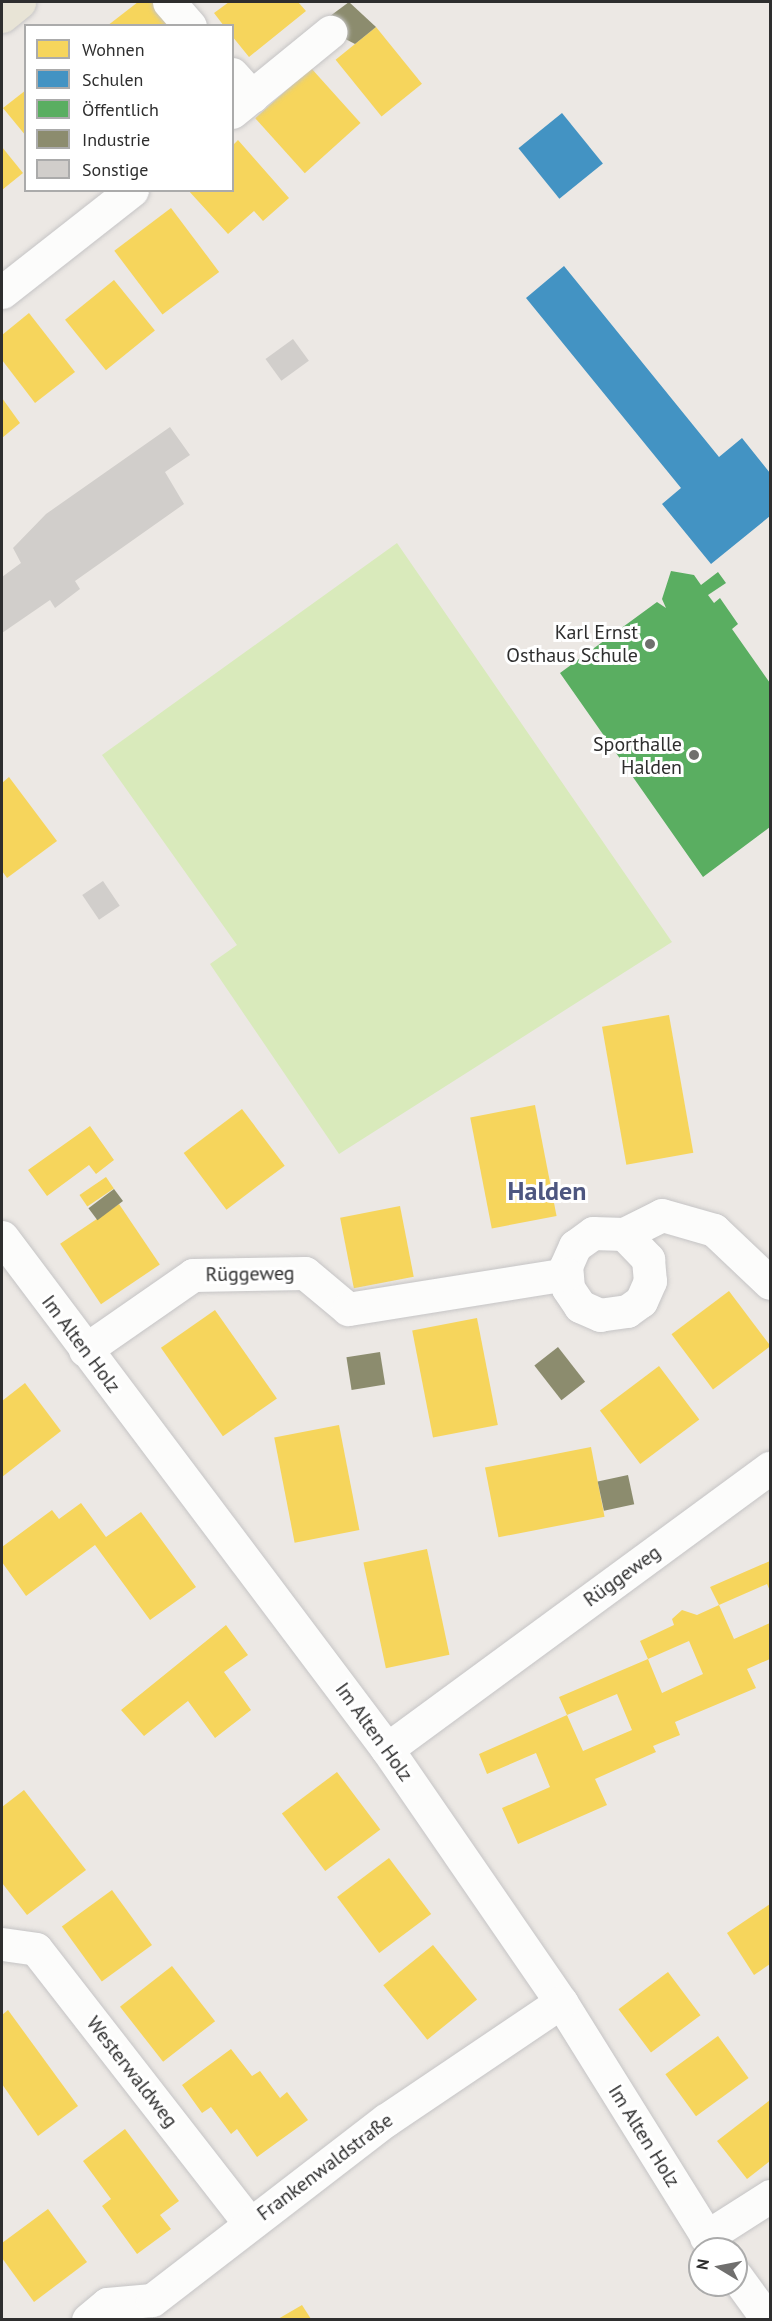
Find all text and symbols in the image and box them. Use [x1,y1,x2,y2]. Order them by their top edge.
legend [24,24,234,192]
text: Wohnen [82,38,144,61]
text: Schulen [82,68,143,91]
text: Öffentlich [82,98,159,121]
text: Industrie [82,128,150,151]
text: Sonstige [82,158,148,181]
place label: Karl Ernst Osthaus Schule [506,620,638,667]
marker: Karl Ernst Osthaus Schule [643,637,657,651]
place label: Sporthalle Halden [593,732,682,779]
marker: Sporthalle Halden [687,748,701,762]
district label: Halden [508,1175,586,1207]
street label: Rüggeweg [205,1261,295,1287]
street label: Im Alten Holz [36,1290,126,1398]
street label: Rüggeweg [579,1540,665,1612]
street label: Im Alten Holz [330,1678,418,1786]
street label: Westerwaldweg [81,2012,183,2132]
street label: Im Alten Holz [603,2080,685,2192]
street label: Frankenwaldstraße [252,2108,398,2226]
north arrow [688,2237,748,2297]
text: N [691,2257,713,2271]

